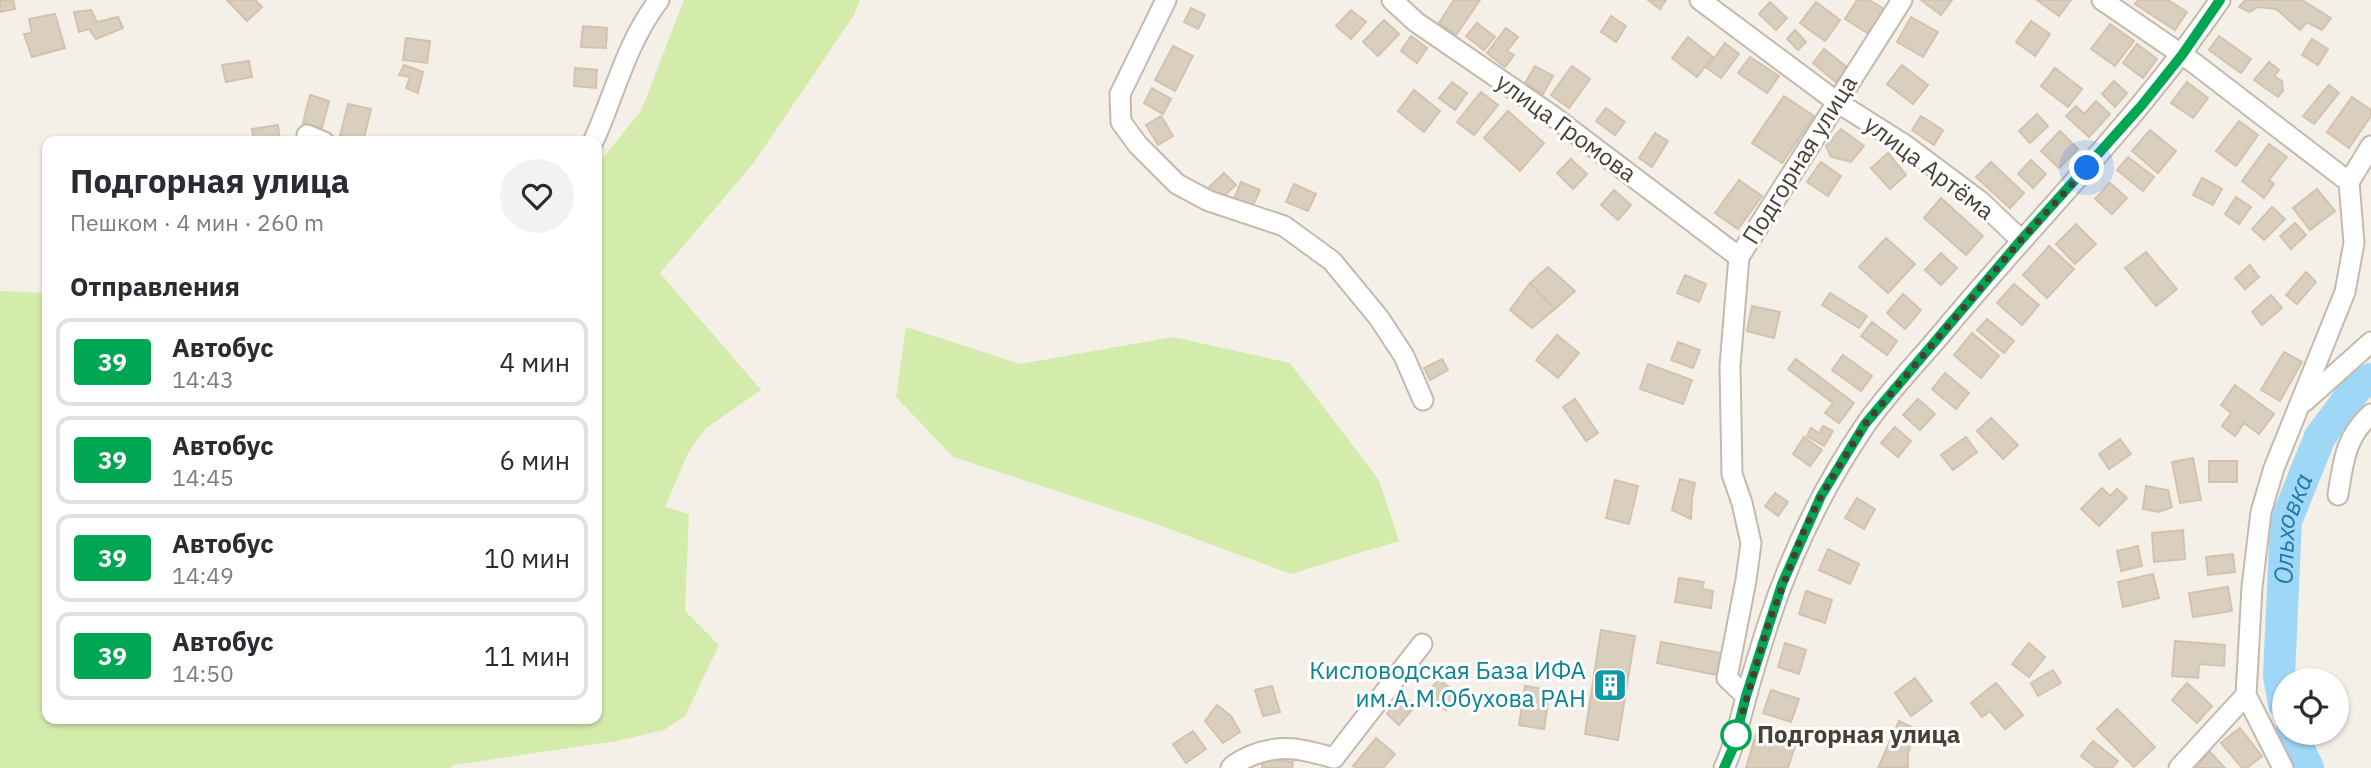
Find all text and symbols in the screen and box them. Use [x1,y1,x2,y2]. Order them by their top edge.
street label: улица Громова [1490,65,1643,189]
street label: Подгорная улица [1734,69,1864,250]
street label: улица Артёма [1858,108,2001,227]
your location [2069,150,2104,185]
text: Подгорная улица [70,159,350,202]
button: heart [500,159,574,233]
text: Пешком · 4 мин · 260 m [70,207,324,237]
text: Отправления [70,269,240,303]
text: Автобус [172,330,274,364]
text: 4 мин [500,345,570,379]
text: 39 [98,346,127,378]
text: 14:43 [172,364,234,394]
text: Автобус [172,428,274,462]
text: 6 мин [500,443,570,477]
text: 39 [98,444,127,476]
text: 14:45 [172,462,234,492]
water label: Ольховка [2265,468,2320,585]
text: Автобус [172,526,274,560]
text: 10 мин [484,541,570,575]
text: 39 [98,542,127,574]
text: 14:49 [172,560,234,590]
text: Автобус [172,624,274,658]
text: 11 мин [484,639,570,673]
text: 39 [98,640,127,672]
place label: Кисловодская База ИФА им.А.М.Обухова РАН [1309,654,1586,714]
text: 14:50 [172,658,234,688]
building icon: Кисловодская База ИФА им.А.М.Обухова РАН [1591,666,1629,704]
map controls [2272,668,2349,745]
button: locate [2272,668,2349,745]
place label: Подгорная улица [1757,718,1960,750]
marker: Подгорная улица [1721,720,1751,750]

